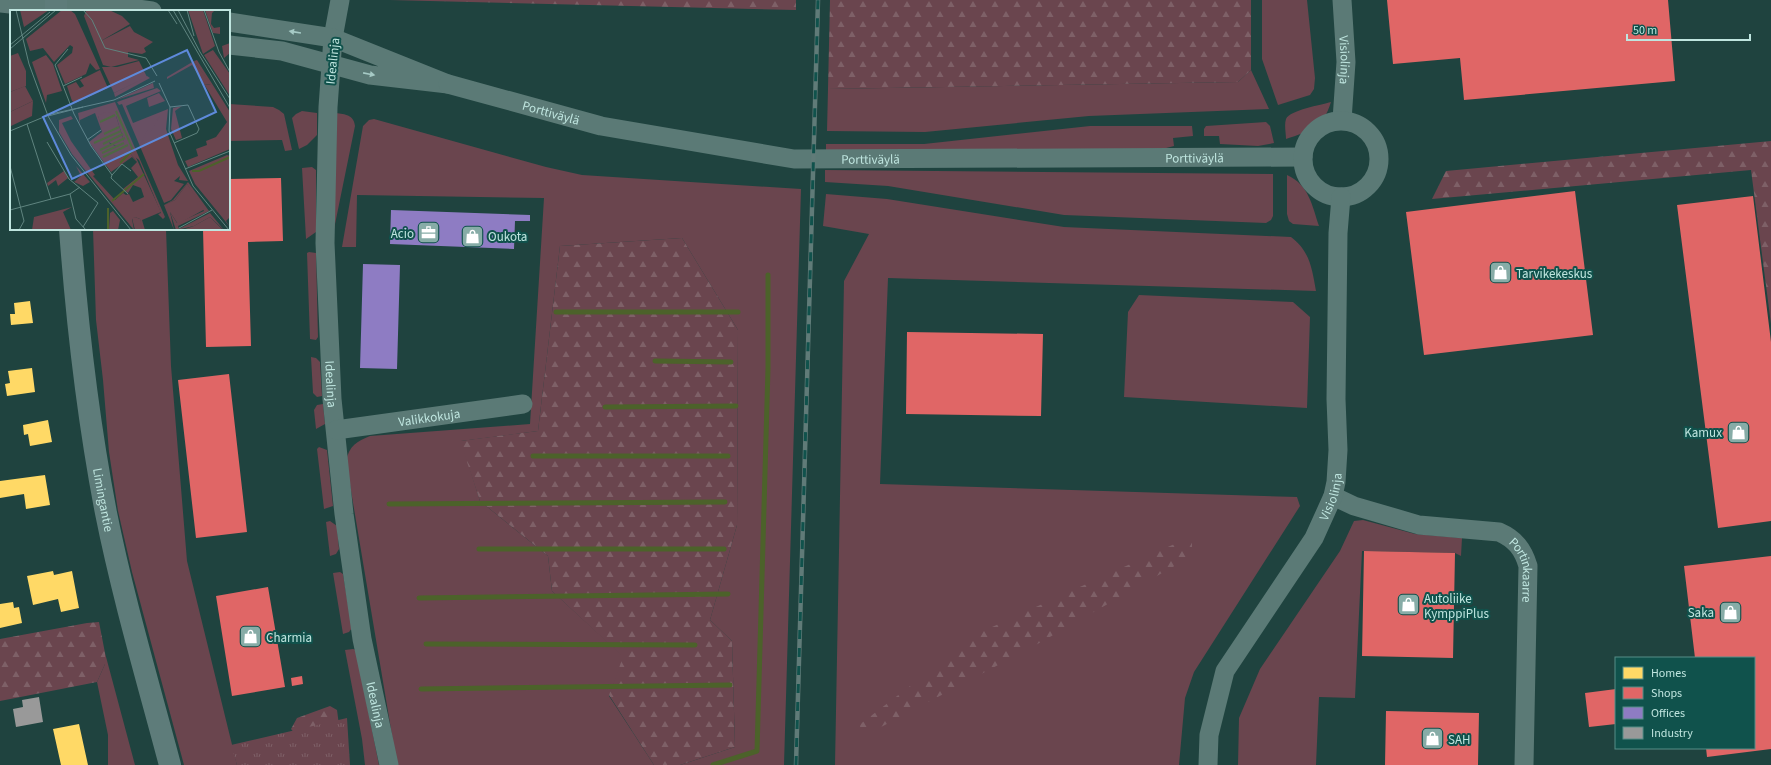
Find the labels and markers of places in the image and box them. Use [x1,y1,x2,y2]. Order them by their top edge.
office icon: Acio [416,220,442,246]
shop icon: Oukota [460,223,486,249]
place label: Acio [391,225,414,243]
place label: Oukota [488,228,527,246]
shop icon: Tarvikekeskus [1487,260,1513,286]
place label: Tarvikekeskus [1516,265,1593,283]
shop icon: Kamux [1725,419,1751,445]
place label: Kamux [1684,424,1722,442]
place label: Autoliike KymppiPlus [1424,590,1489,623]
shop icon: Autoliike KymppiPlus [1395,592,1421,618]
shop icon: Saka [1717,599,1743,625]
place label: Saka [1688,604,1714,622]
shop icon: Charmia [237,624,263,650]
place label: Charmia [266,629,312,647]
shop icon: SAH [1419,726,1445,752]
place label: SAH [1448,731,1470,749]

